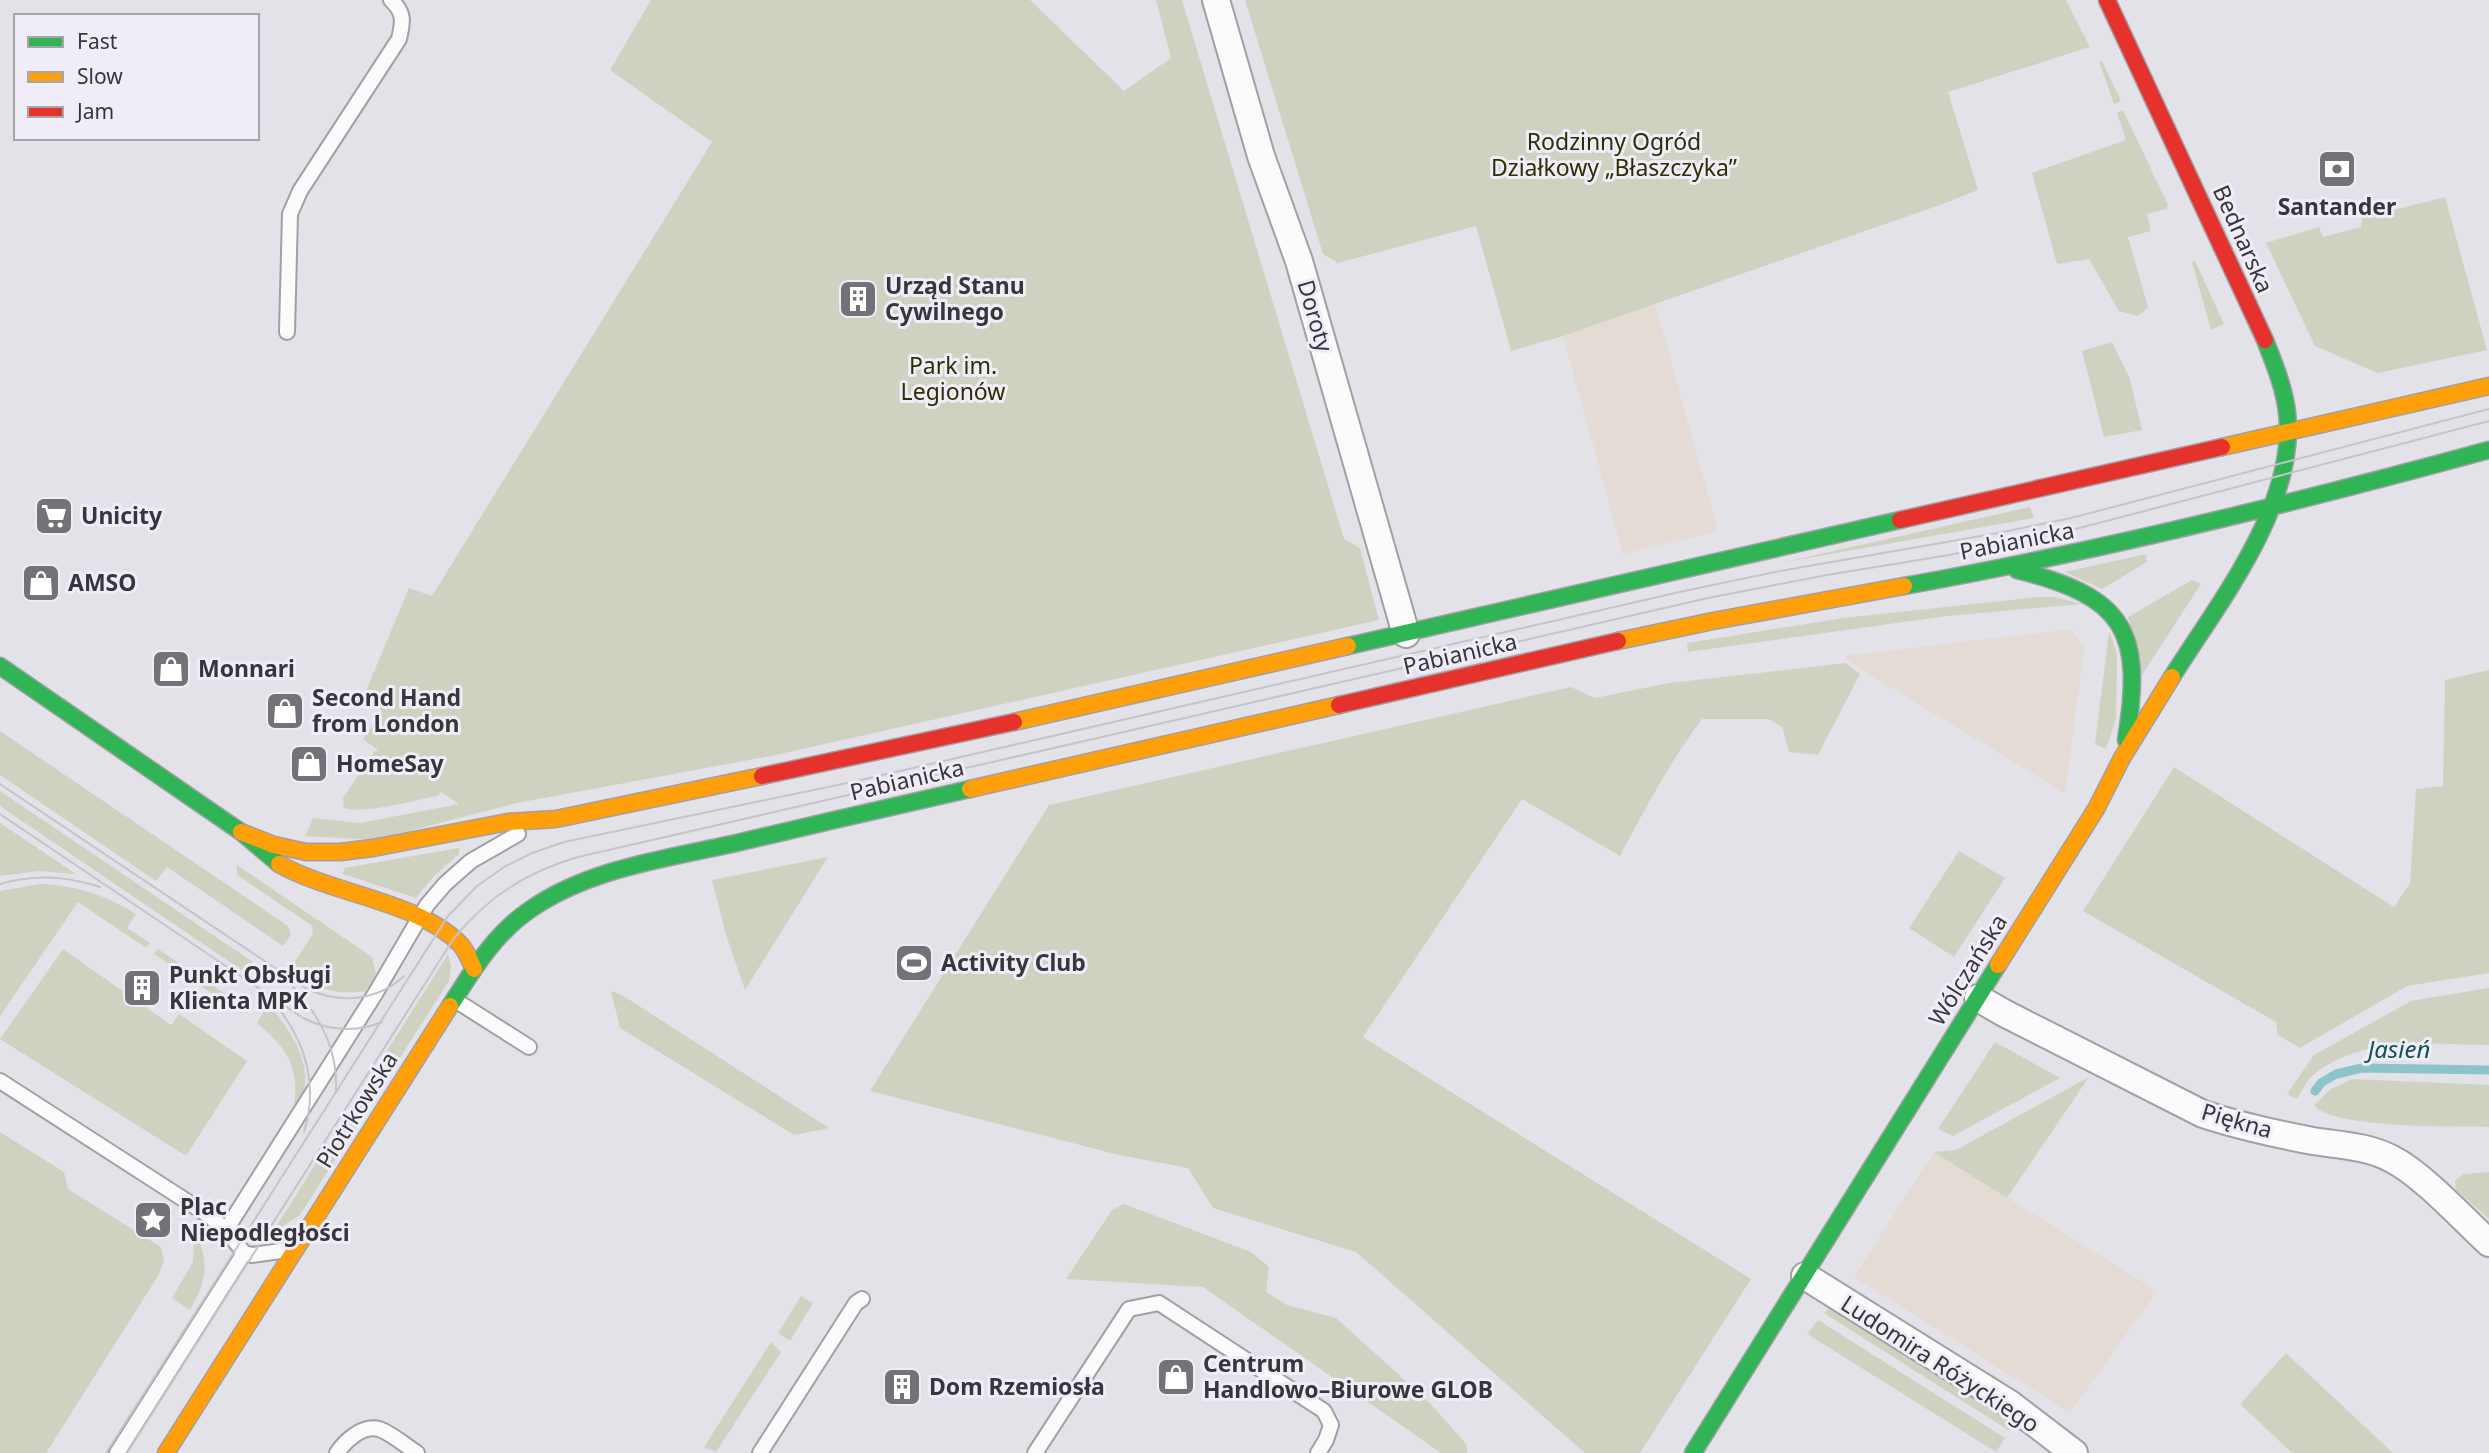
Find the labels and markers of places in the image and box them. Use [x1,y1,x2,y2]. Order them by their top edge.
bank icon: Santander [2316,148,2358,190]
place label: Santander [2278,190,2396,222]
place label: Urząd Stanu Cywilnego [885,269,1025,327]
building icon: Urząd Stanu Cywilnego [837,278,879,320]
supermarket icon: Unicity [33,495,75,537]
place label: Unicity [81,499,163,531]
shop icon: AMSO [20,562,62,604]
place label: AMSO [68,566,136,598]
shop icon: Monnari [150,648,192,690]
place label: Monnari [198,652,295,684]
place label: Second Hand from London [312,681,461,739]
shop icon: Second Hand from London [264,690,306,732]
shop icon: HomeSay [288,743,330,785]
place label: HomeSay [336,747,445,779]
sports icon: Activity Club [893,942,935,984]
place label: Activity Club [941,946,1086,978]
place label: Punkt Obsługi Klienta MPK [169,958,331,1016]
building icon: Punkt Obsługi Klienta MPK [121,967,163,1009]
place label: Plac Niepodległości [180,1190,350,1248]
place icon: Plac Niepodległości [132,1199,174,1241]
place label: Centrum Handlowo–Biurowe GLOB [1203,1347,1493,1405]
shop icon: Centrum Handlowo–Biurowe GLOB [1155,1356,1197,1398]
building icon: Dom Rzemiosła [881,1366,923,1408]
place label: Dom Rzemiosła [929,1370,1105,1402]

